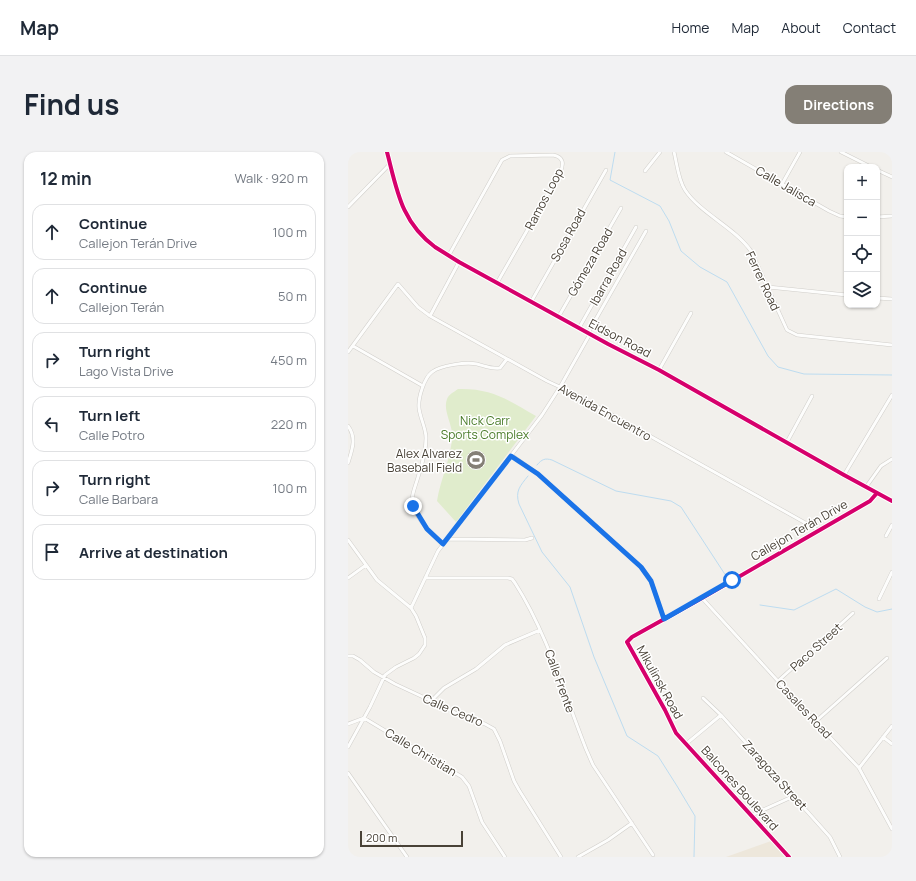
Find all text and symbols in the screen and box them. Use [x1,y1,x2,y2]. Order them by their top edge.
text: Map [20,15,59,41]
text: Home [672,18,709,37]
text: Map [731,18,759,37]
text: About [781,18,821,37]
text: Contact [843,18,896,37]
text: Find us [24,85,119,123]
button: Directions [785,85,892,124]
street label: Calle Jalisca [752,162,820,210]
map controls [844,164,880,308]
button: + [844,164,880,200]
street label: Ramos Loop [521,165,567,233]
text: 12 min [40,167,92,190]
text: Walk · 920 m [235,169,308,187]
button: − [844,200,880,236]
street label: Sosa Road [546,205,590,265]
text: Continue [79,213,147,234]
icon: ahead [41,221,63,243]
text: 100 m [272,223,307,241]
street label: Gómeza Road [564,225,616,299]
text: Callejon Terán Drive [79,234,197,252]
button: locate [844,236,880,272]
street label: Ibarra Road [585,246,631,308]
street label: Ferrer Road [742,249,784,313]
button: layers [844,272,880,308]
text: Continue [79,277,147,298]
icon: ahead [41,285,63,307]
text: 50 m [278,287,307,305]
text: Callejon Terán [79,298,164,316]
street label: Eidson Road [586,315,654,361]
text: Turn right [79,341,150,362]
icon: right [41,349,63,371]
text: 450 m [270,351,307,369]
text: Lago Vista Drive [79,362,174,380]
street label: Avenida Encuentro [556,379,654,445]
text: Turn left [79,405,141,426]
park label: Nick Carr Sports Complex [441,412,530,443]
icon: left [41,413,63,435]
text: 220 m [271,415,307,433]
text: Calle Potro [79,426,145,444]
place label: Alex Alvarez Baseball Field [387,445,462,476]
sports icon: Alex Alvarez Baseball Field [465,449,487,471]
text: Turn right [79,469,150,490]
icon: right [41,477,63,499]
text: 100 m [272,479,307,497]
text: Calle Barbara [79,490,158,508]
street label: Callejon Terán Drive [748,495,850,565]
route end [404,497,422,515]
icon: arrive [41,541,63,563]
text: Arrive at destination [79,542,228,563]
route start [723,571,741,589]
street label: Paco Street [786,619,846,675]
street label: Mikulinsk Road [633,642,687,722]
street label: Calle Frente [541,647,579,715]
street label: Casales Road [772,676,836,742]
street label: Calle Cedro [420,690,486,730]
street label: Calle Christian [382,724,460,780]
street label: Zaragoza Street [739,736,811,814]
street label: Balcones Boulevard [698,742,782,834]
scale bar [360,829,463,848]
text: 200 m [366,830,397,845]

